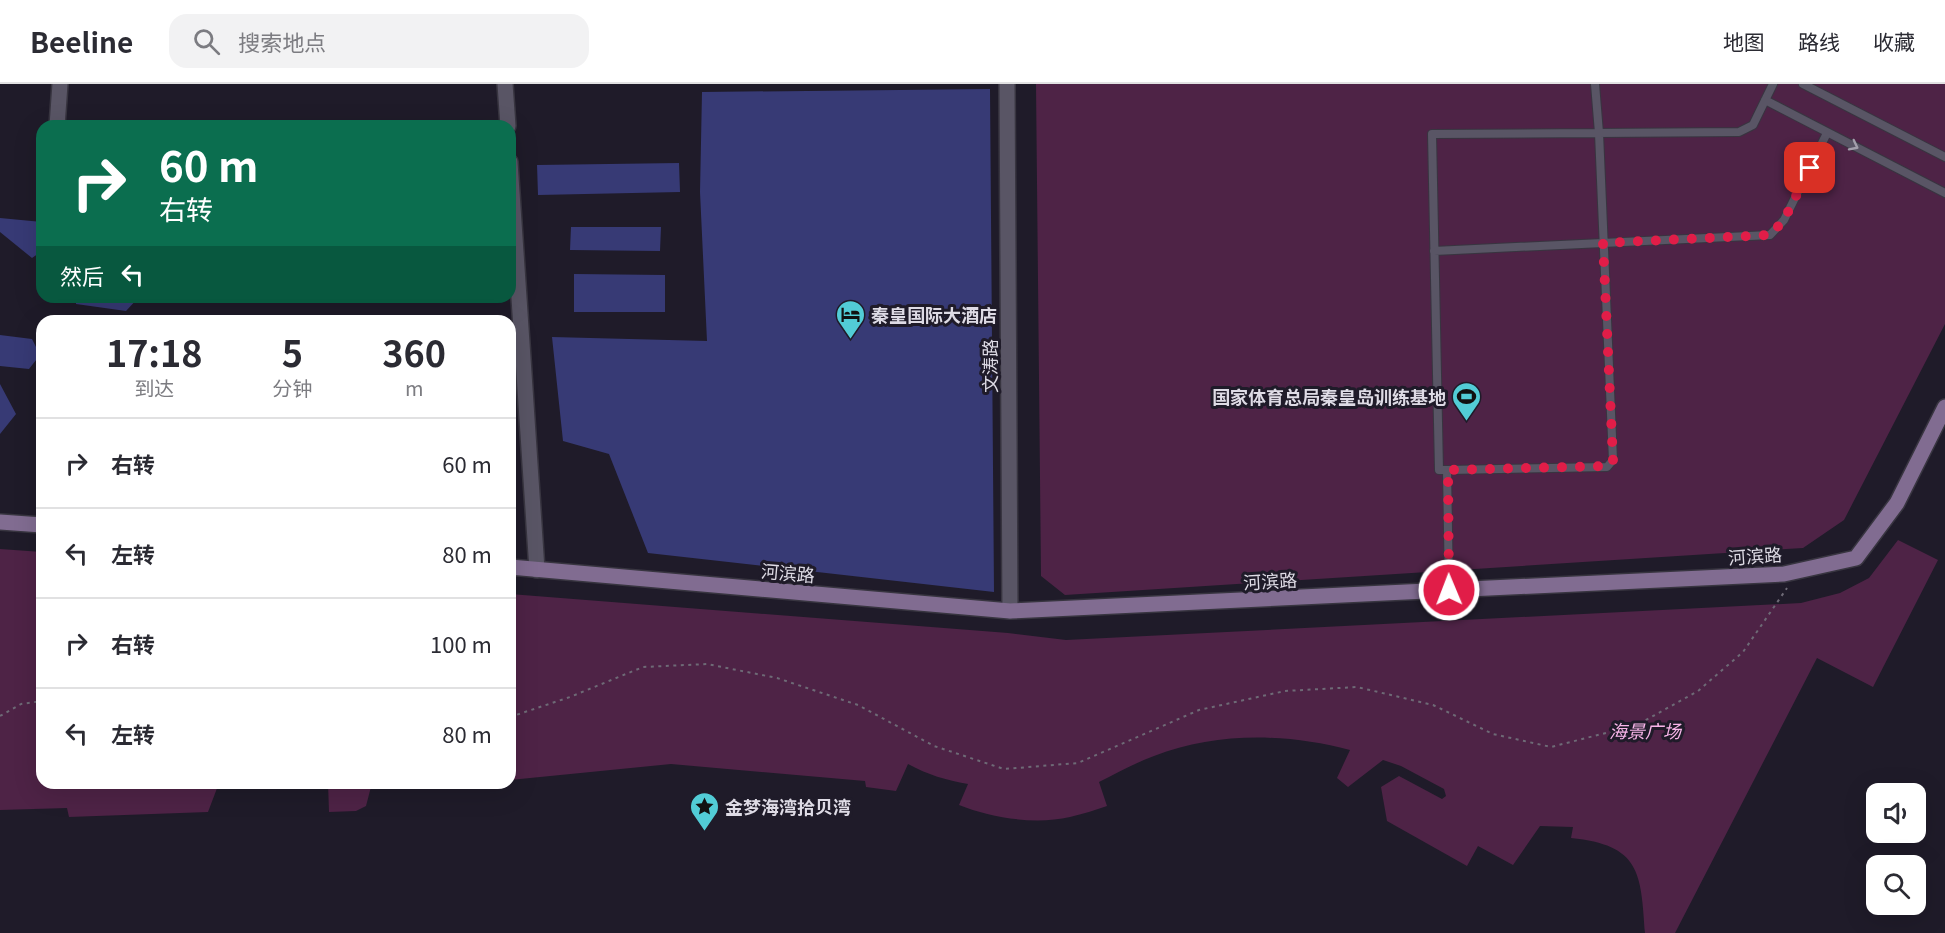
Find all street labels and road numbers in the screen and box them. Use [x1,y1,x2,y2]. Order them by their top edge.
street label: 文涛路 [976,339,1002,393]
street label: 河滨路 [1727,540,1783,570]
street label: 河滨路 [760,557,816,587]
street label: 河滨路 [1242,566,1298,594]

